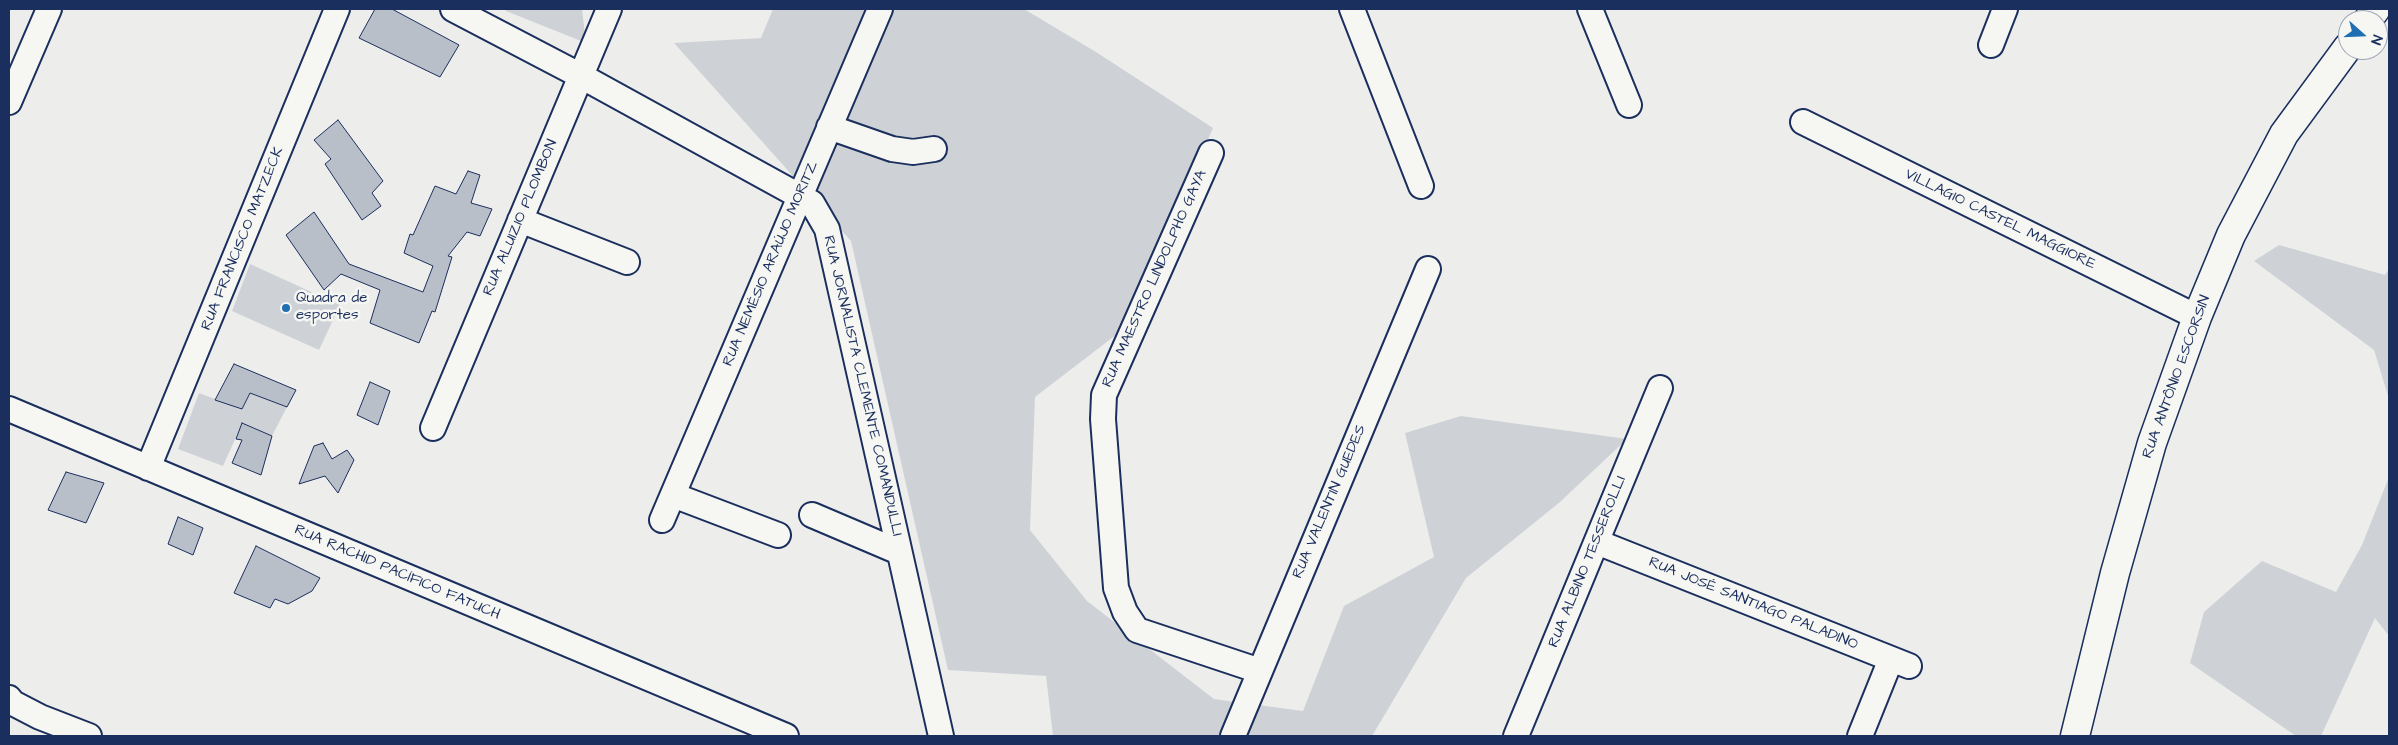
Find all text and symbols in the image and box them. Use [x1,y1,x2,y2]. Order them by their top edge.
north arrow [2338,10,2388,60]
text: N [2365,32,2387,47]
street label: RUA ALUIZIO PLOMBON [480,137,562,299]
street label: RUA FRANCISCO MATZECK [198,145,288,333]
street label: RUA NEMÉSIO ARAÚJO MORITZ [720,159,822,369]
street label: VILLAGIO CASTEL MAGGIORE [1902,166,2098,274]
street label: RUA MAESTRO LINDOLPHO GAYA [1099,168,1211,390]
street label: RUA JORNALISTA CLEMENTE COMANDULLI [819,234,905,538]
place label: Quadra de esportes [296,290,367,325]
street label: RUA ANTÔNIO ESCORSIN [2139,293,2215,461]
marker: Quadra de esportes [280,302,292,314]
street label: RUA VALENTIN GUEDES [1289,422,1371,582]
street label: RUA ALBINO TESSEROLLI [1545,474,1631,650]
street label: RUA RACHID PACÍFICO FATUCH [291,521,503,625]
street label: RUA JOSÉ SANTIAGO PALADINO [1646,554,1860,654]

